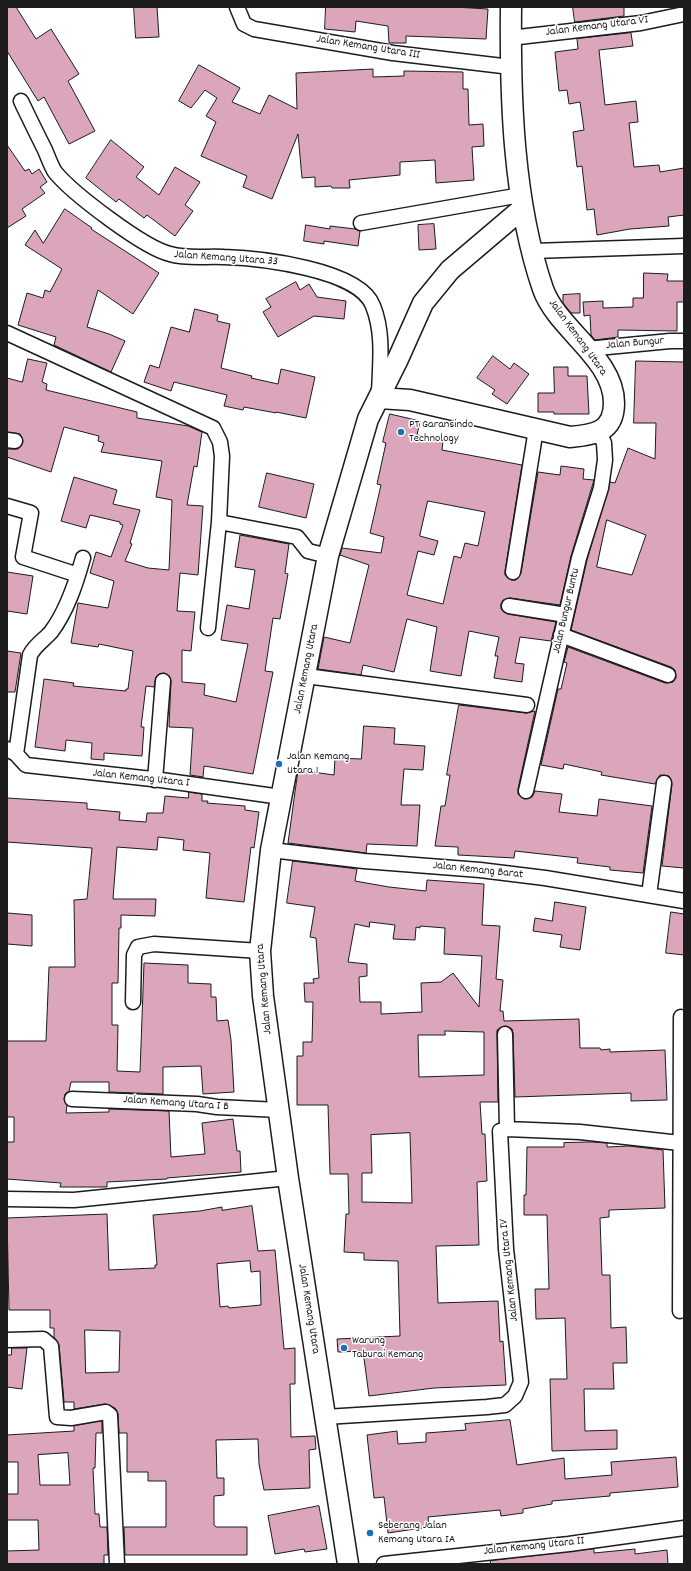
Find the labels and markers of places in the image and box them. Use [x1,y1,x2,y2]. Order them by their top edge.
place label: PT Garansindo Technology [409,418,473,446]
marker: PT Garansindo Technology [396,427,406,437]
place label: Jalan Kemang Utara 1 [287,750,349,778]
marker: Jalan Kemang Utara 1 [274,759,284,769]
place label: Warung Taburai Kemang [352,1334,423,1362]
marker: Warung Taburai Kemang [339,1343,349,1353]
place label: Seberang Jalan Kemang Utara IA [378,1519,455,1547]
marker: Seberang Jalan Kemang Utara IA [365,1528,375,1538]

